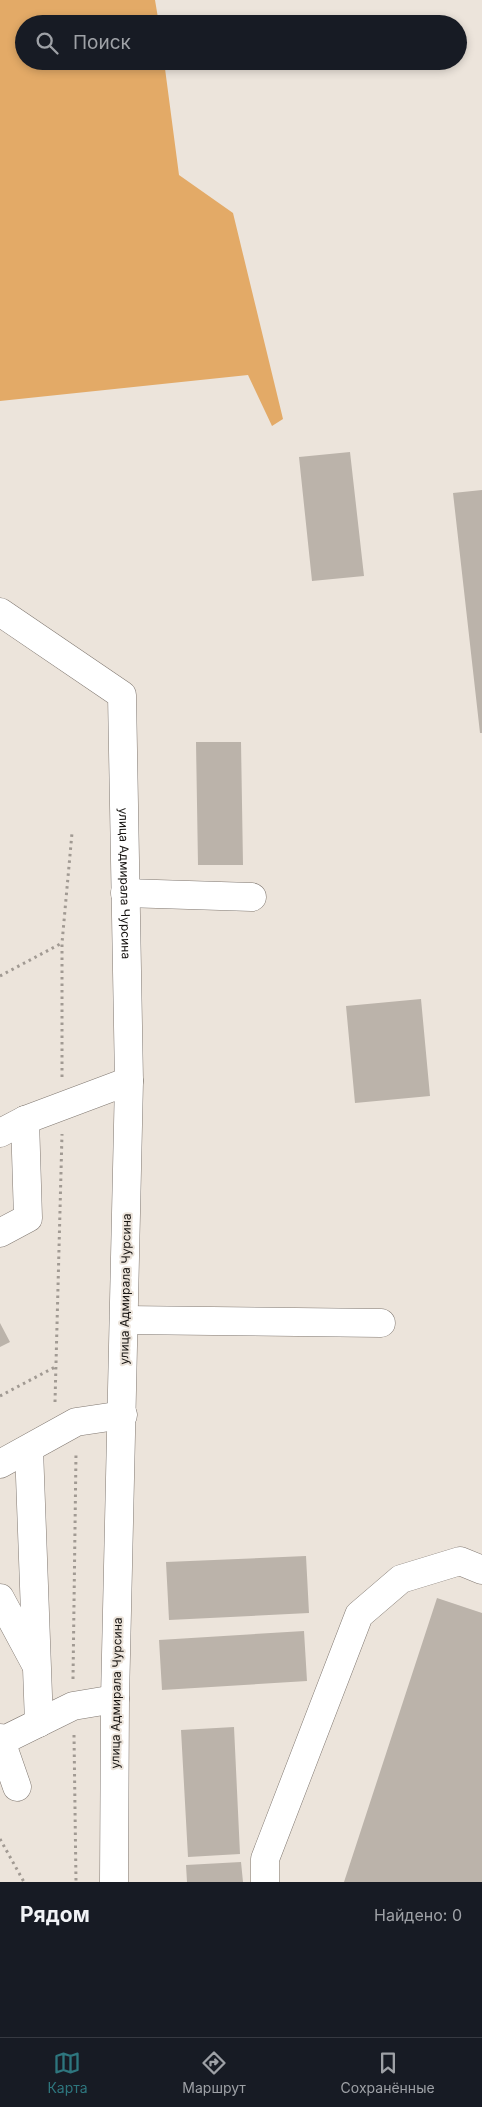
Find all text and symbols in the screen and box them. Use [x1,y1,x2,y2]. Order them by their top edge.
search box [15,15,467,70]
icon: search [33,29,61,57]
text: Поиск [73,31,131,54]
street label: улица Адмирала Чурсина [117,808,134,959]
street label: улица Адмирала Чурсина [116,1213,134,1365]
street label: улица Адмирала Чурсина [107,1617,125,1769]
text: Рядом [20,1902,90,1927]
text: Найдено: 0 [374,1905,462,1925]
tab: Карта [47,2049,88,2096]
tab: Маршрут [182,2049,246,2096]
tab: Сохранённые [341,2049,435,2096]

